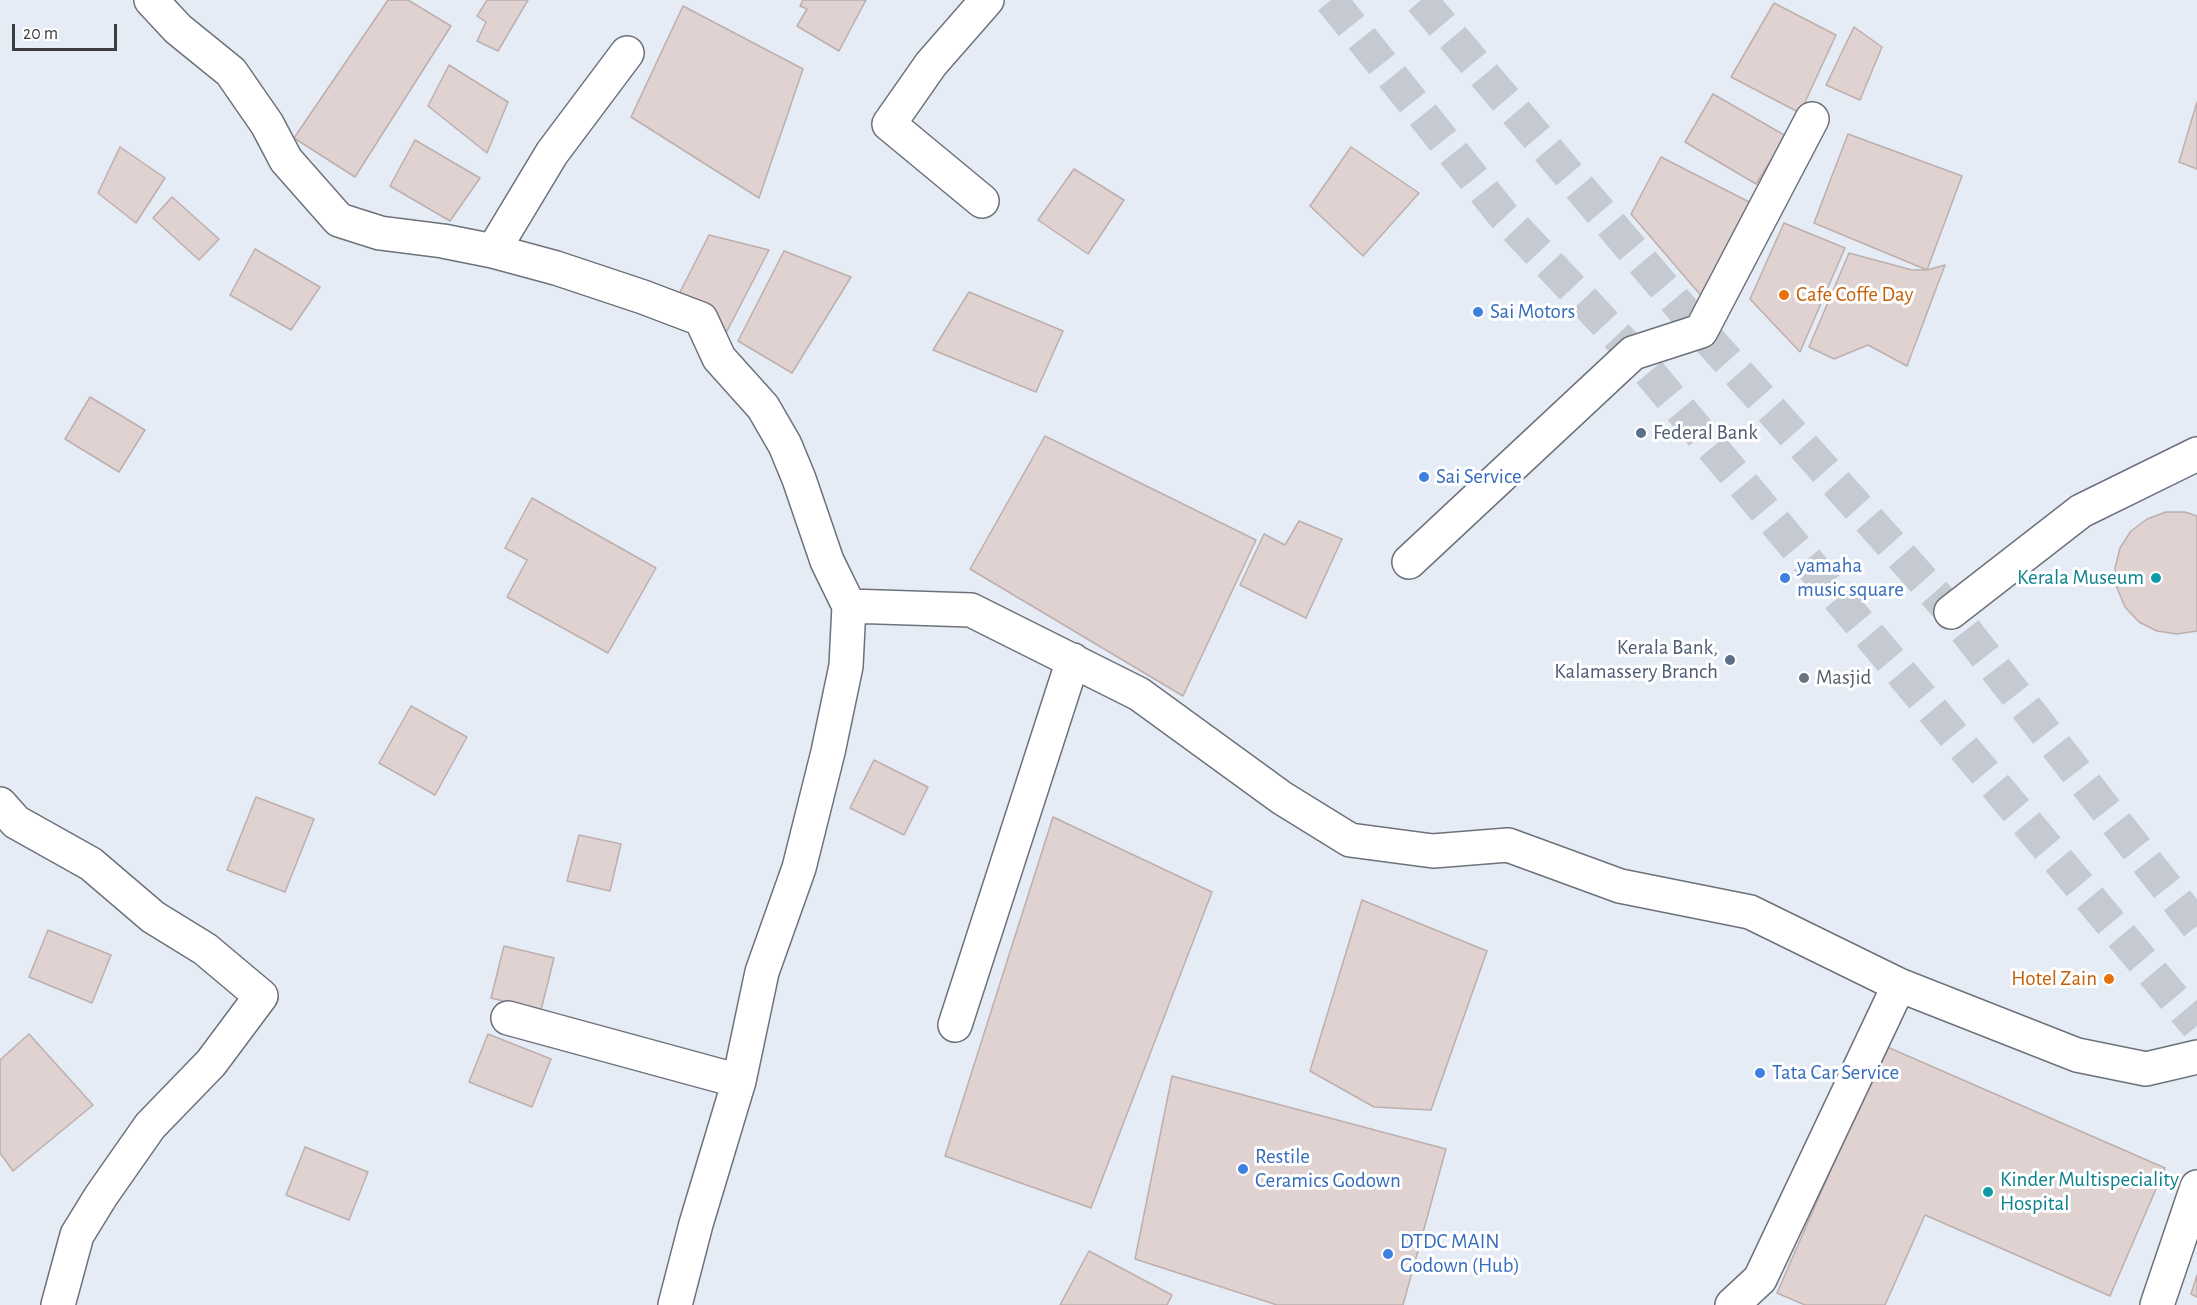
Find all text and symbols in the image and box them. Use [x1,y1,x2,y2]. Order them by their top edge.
scale bar [15,12,120,50]
text: 20 m [23,25,58,43]
place label: Cafe Coffe Day [1796,282,1913,308]
marker: Cafe Coffe Day [1777,288,1791,302]
place label: Sai Motors [1490,299,1575,325]
marker: Sai Motors [1471,305,1485,319]
place label: Federal Bank [1653,420,1758,446]
marker: Federal Bank [1634,426,1648,440]
place label: Sai Service [1436,464,1522,490]
marker: Sai Service [1417,470,1431,484]
place label: yamaha music square [1797,553,1904,603]
place label: Kerala Museum [2017,565,2144,591]
marker: yamaha music square [1778,571,1792,585]
marker: Kerala Museum [2149,571,2163,585]
place label: Kerala Bank, Kalamassery Branch [1554,635,1718,685]
marker: Kerala Bank, Kalamassery Branch [1723,653,1737,667]
place label: Masjid [1816,665,1871,691]
marker: Masjid [1797,671,1811,685]
place label: Hotel Zain [2011,966,2097,992]
marker: Hotel Zain [2102,972,2116,986]
place label: Tata Car Service [1772,1060,1899,1086]
marker: Tata Car Service [1753,1066,1767,1080]
place label: Restile Ceramics Godown [1255,1144,1401,1194]
marker: Restile Ceramics Godown [1236,1162,1250,1176]
place label: Kinder Multispeciality Hospital [2000,1167,2179,1217]
marker: Kinder Multispeciality Hospital [1981,1185,1995,1199]
place label: DTDC MAIN Godown (Hub) [1400,1229,1520,1279]
marker: DTDC MAIN Godown (Hub) [1381,1247,1395,1261]

